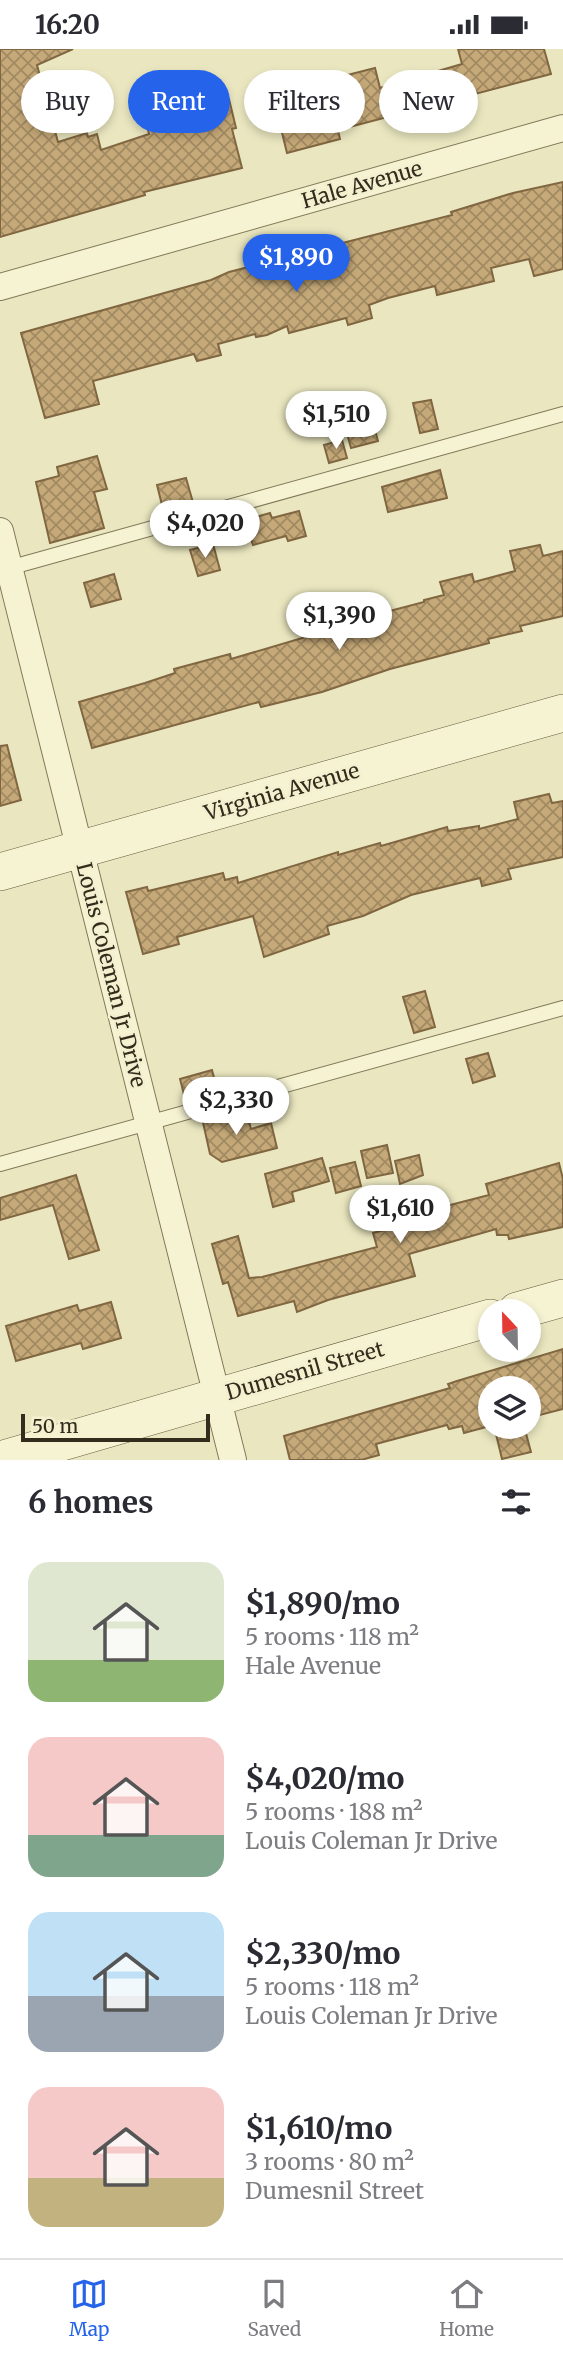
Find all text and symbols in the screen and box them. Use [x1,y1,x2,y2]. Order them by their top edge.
text: 16:20 [35,8,100,41]
chip: Buy [21,70,114,133]
chip: Rent [128,70,230,133]
chip: Filters [244,70,365,133]
chip: New [379,70,478,133]
street label: Hale Avenue [298,154,425,215]
pin: $1,890 [239,235,353,294]
text: $1,890 [259,242,333,271]
pin: $1,510 [279,391,393,451]
text: $1,510 [302,399,370,428]
pin: $4,020 [148,501,262,560]
text: $4,020 [166,508,244,537]
pin: $1,390 [282,593,396,652]
text: $1,390 [302,600,376,629]
street label: Virginia Avenue [200,756,363,827]
street label: Louis Coleman Jr Drive [71,860,152,1090]
pin: $2,330 [179,1077,293,1137]
text: $2,330 [198,1085,274,1114]
pin: $1,610 [343,1185,457,1245]
text: $1,610 [365,1193,435,1222]
north arrow [478,1299,541,1361]
map controls [478,1299,541,1439]
street label: Dumesnil Street [223,1335,387,1406]
button: layers [478,1376,541,1439]
scale bar [21,1411,210,1443]
text: 50 m [32,1414,78,1438]
text: 6 homes [28,1483,153,1521]
icon: filters [497,1483,535,1521]
text: $1,890/mo [245,1584,400,1622]
icon: home [84,1590,168,1674]
text: 5 rooms · 118 m² [245,1622,419,1651]
text: Hale Avenue [245,1651,381,1680]
text: $4,020/mo [245,1759,405,1797]
icon: home [84,1765,168,1849]
text: 5 rooms · 188 m² [245,1797,423,1826]
text: Louis Coleman Jr Drive [245,1826,497,1855]
text: $2,330/mo [245,1934,401,1972]
icon: home [84,1940,168,2024]
text: 5 rooms · 118 m² [245,1972,419,2001]
text: Louis Coleman Jr Drive [245,2001,497,2030]
text: $1,610/mo [245,2109,392,2147]
icon: home [84,2115,168,2199]
text: 3 rooms · 80 m² [245,2147,414,2176]
text: Dumesnil Street [245,2176,424,2205]
tab: Map [69,2275,109,2341]
tab: Saved [247,2275,301,2341]
tab: Home [439,2275,494,2341]

